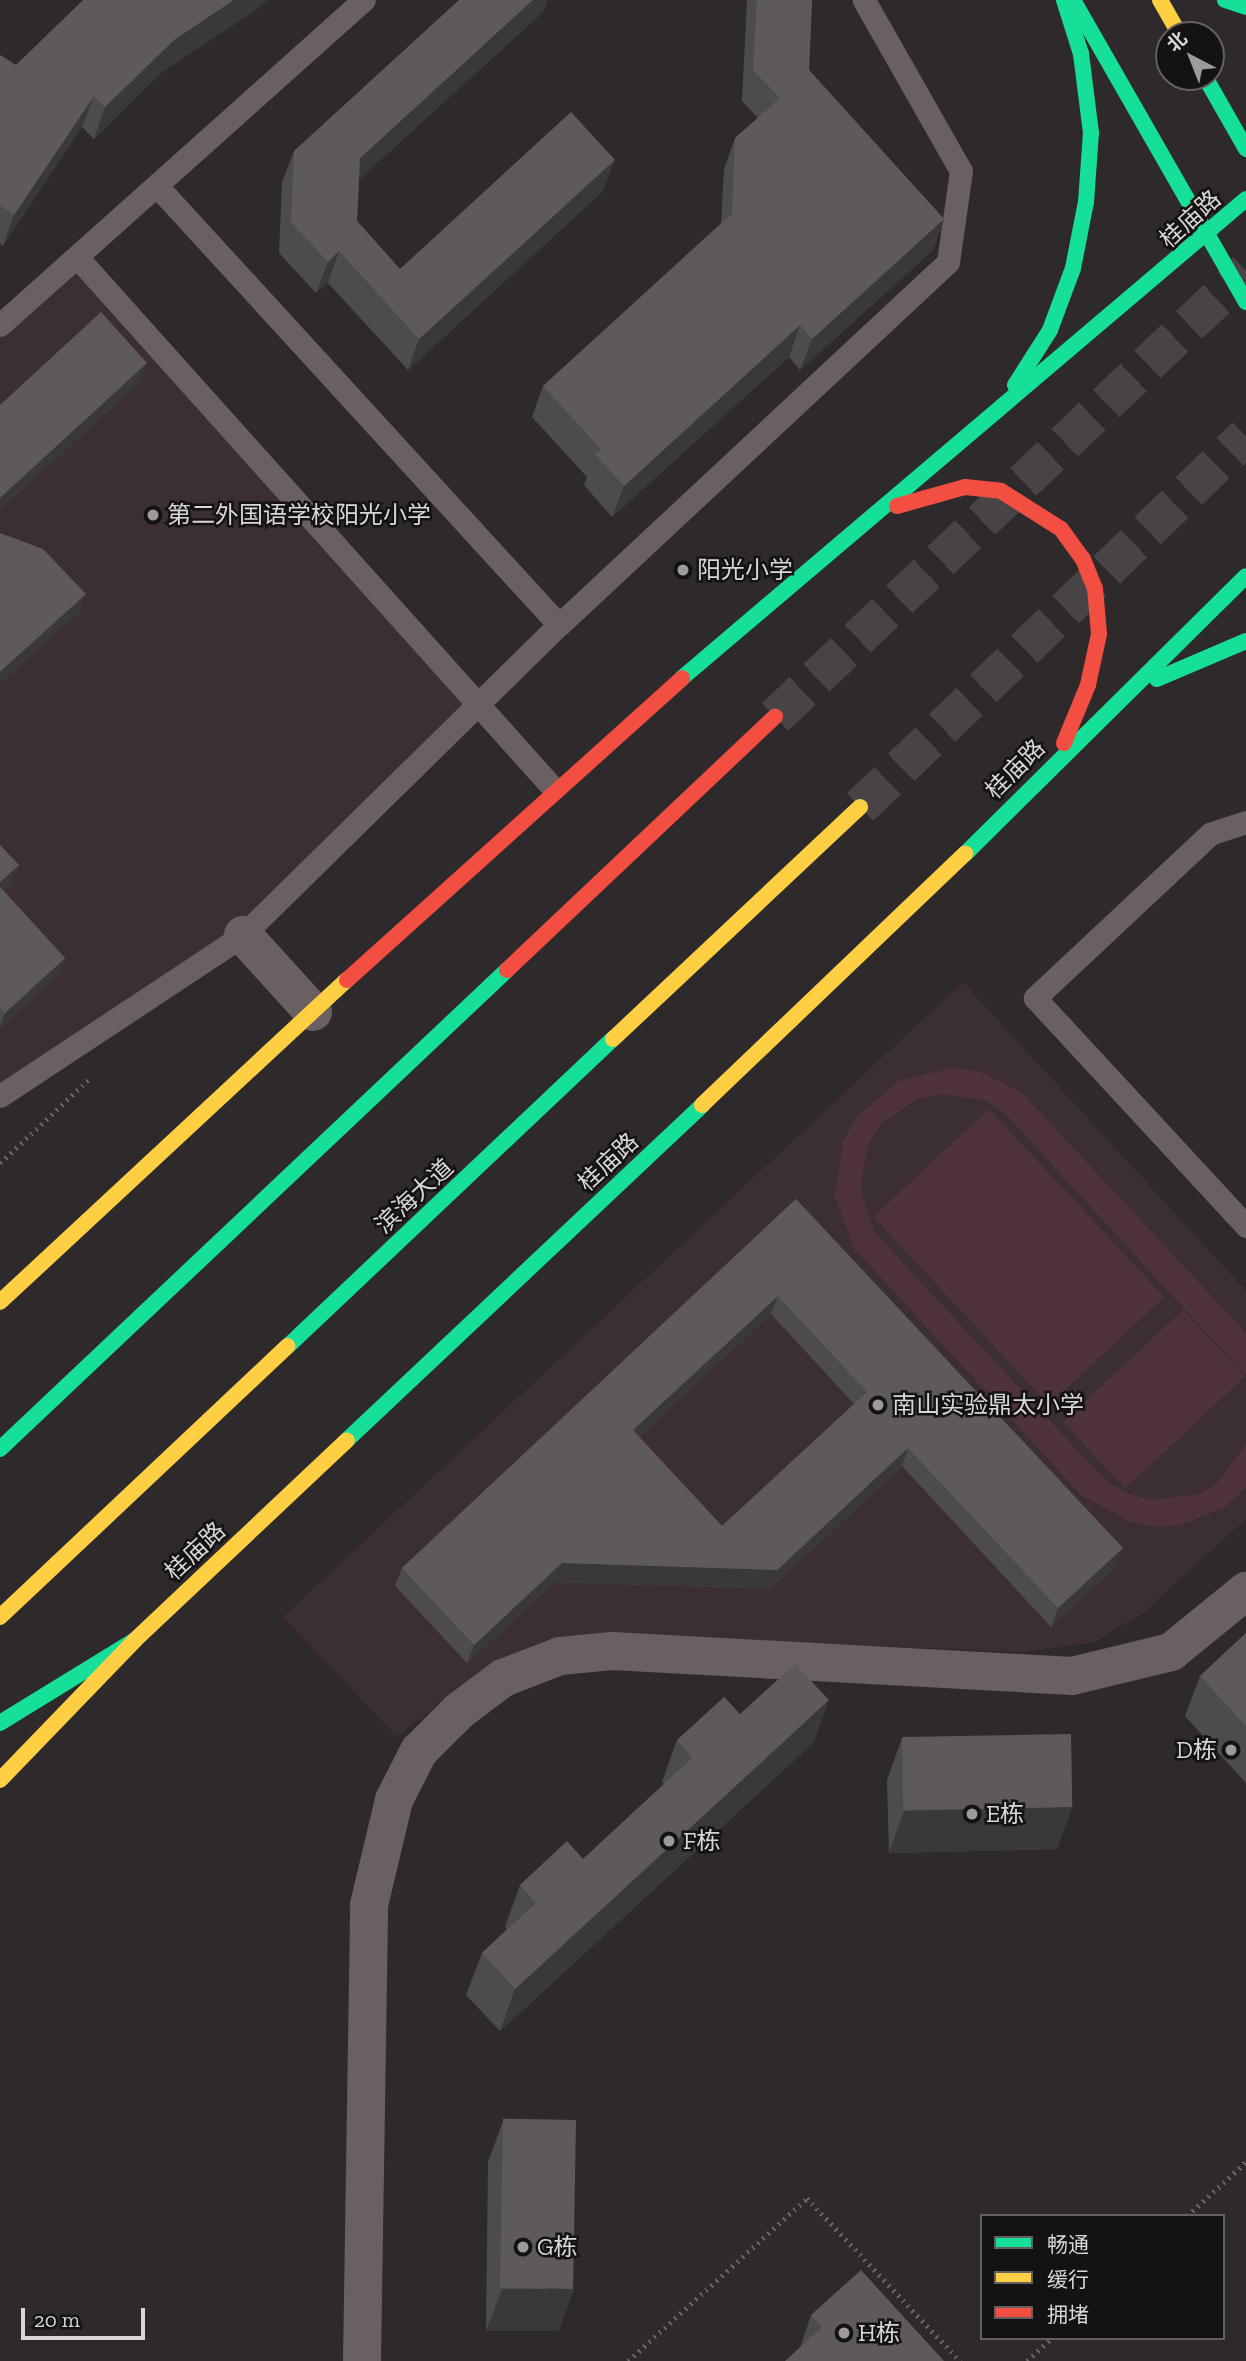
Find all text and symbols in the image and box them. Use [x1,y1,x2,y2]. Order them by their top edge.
north arrow [1155,21,1225,91]
text: 北 [1162,27,1192,56]
street label: 桂庙路 [1154,184,1226,254]
place label: 第二外国语学校阳光小学 [167,501,431,529]
marker: 第二外国语学校阳光小学 [145,507,161,523]
place label: 阳光小学 [697,556,793,584]
marker: 阳光小学 [675,562,691,578]
street label: 桂庙路 [979,733,1051,805]
street label: 桂庙路 [572,1127,644,1197]
street label: 滨海大道 [369,1153,459,1239]
place label: 南山实验鼎太小学 [892,1391,1084,1419]
marker: 南山实验鼎太小学 [870,1397,886,1413]
street label: 桂庙路 [159,1516,231,1586]
place label: D栋 [1176,1736,1217,1764]
marker: D栋 [1223,1742,1239,1758]
place label: E栋 [986,1800,1024,1828]
marker: E栋 [964,1806,980,1822]
place label: F栋 [683,1827,720,1855]
marker: F栋 [661,1833,677,1849]
legend [980,2214,1225,2340]
text: 畅通 [1047,2232,1089,2257]
place label: G栋 [537,2233,578,2261]
marker: G栋 [515,2239,531,2255]
text: 缓行 [1047,2267,1089,2292]
scale bar [24,2294,149,2338]
text: 拥堵 [1047,2302,1089,2327]
text: 20 m [34,2307,80,2332]
place label: H栋 [858,2319,900,2347]
marker: H栋 [836,2325,852,2341]

